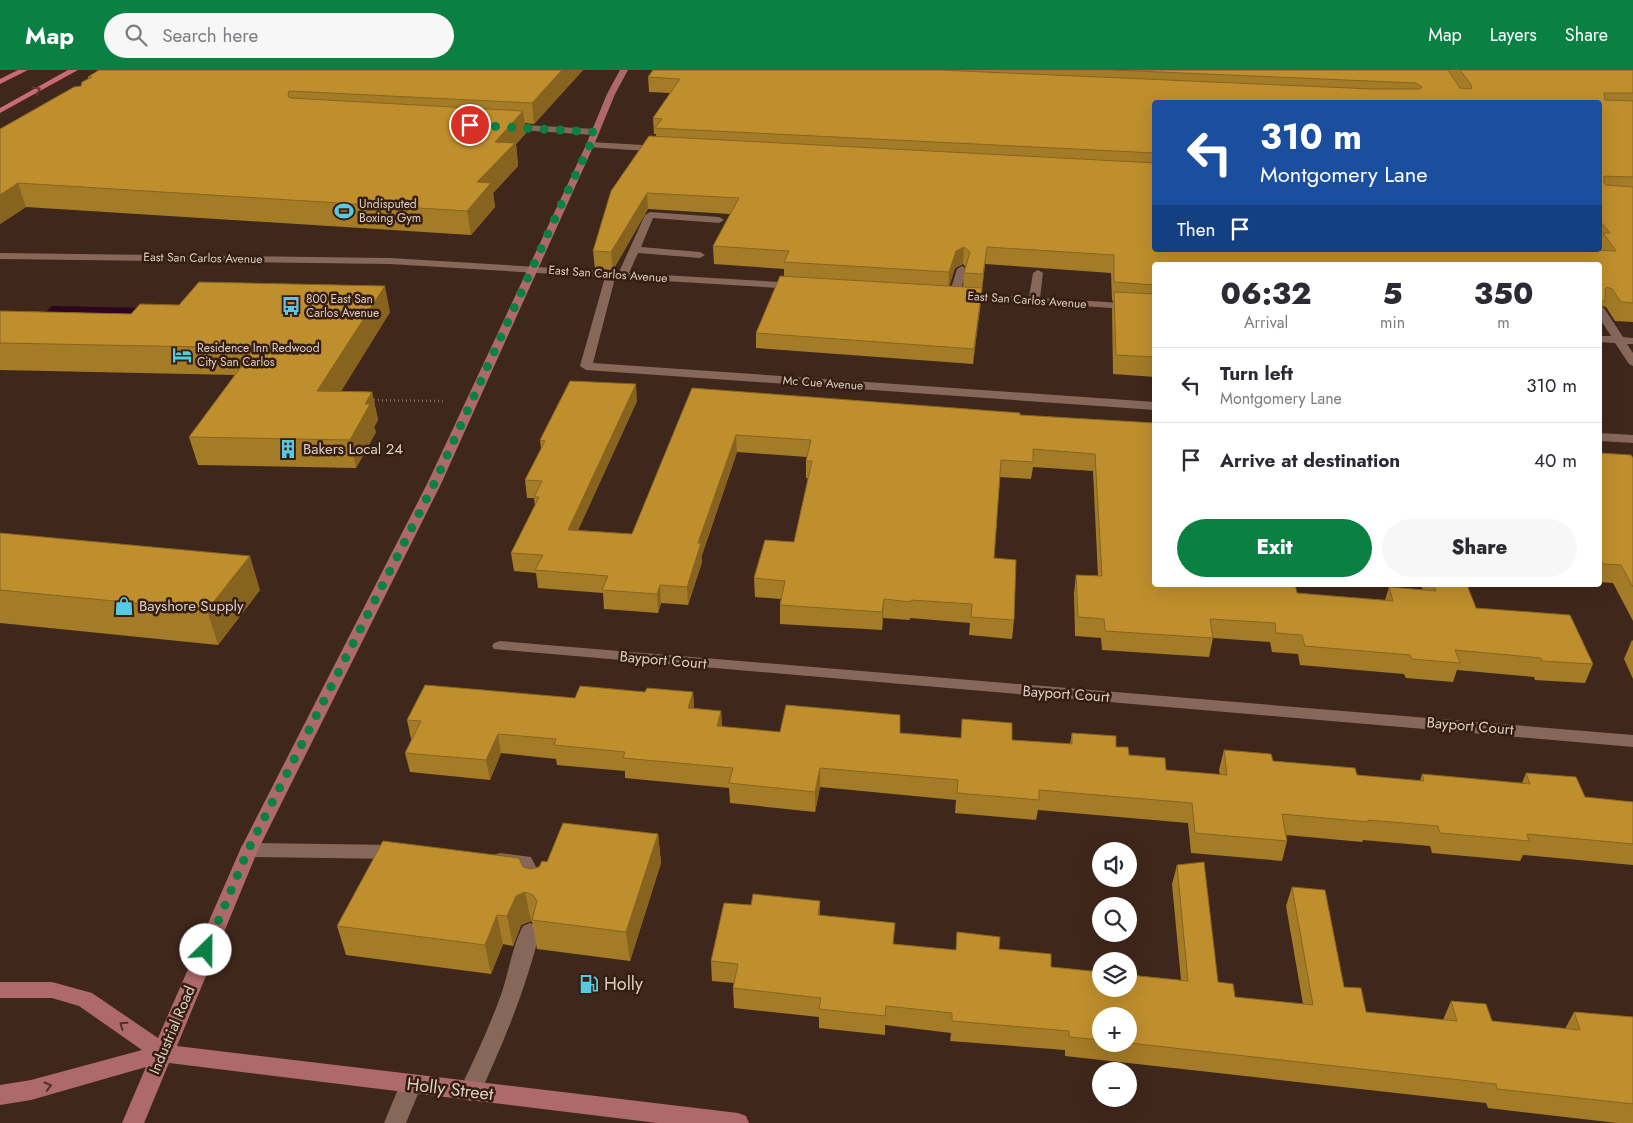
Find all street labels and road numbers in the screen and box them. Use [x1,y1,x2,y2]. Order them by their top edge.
street label: East San Carlos Avenue [143,248,263,268]
street label: East San Carlos Avenue [548,261,668,287]
street label: East San Carlos Avenue [967,287,1087,313]
street label: Mc Cue Avenue [782,371,864,395]
street label: Bayport Court [619,645,708,675]
street label: Bayport Court [1022,680,1111,708]
street label: Bayport Court [1426,711,1515,741]
street label: Industrial Road [143,982,201,1078]
street label: Holly Street [405,1071,496,1107]

